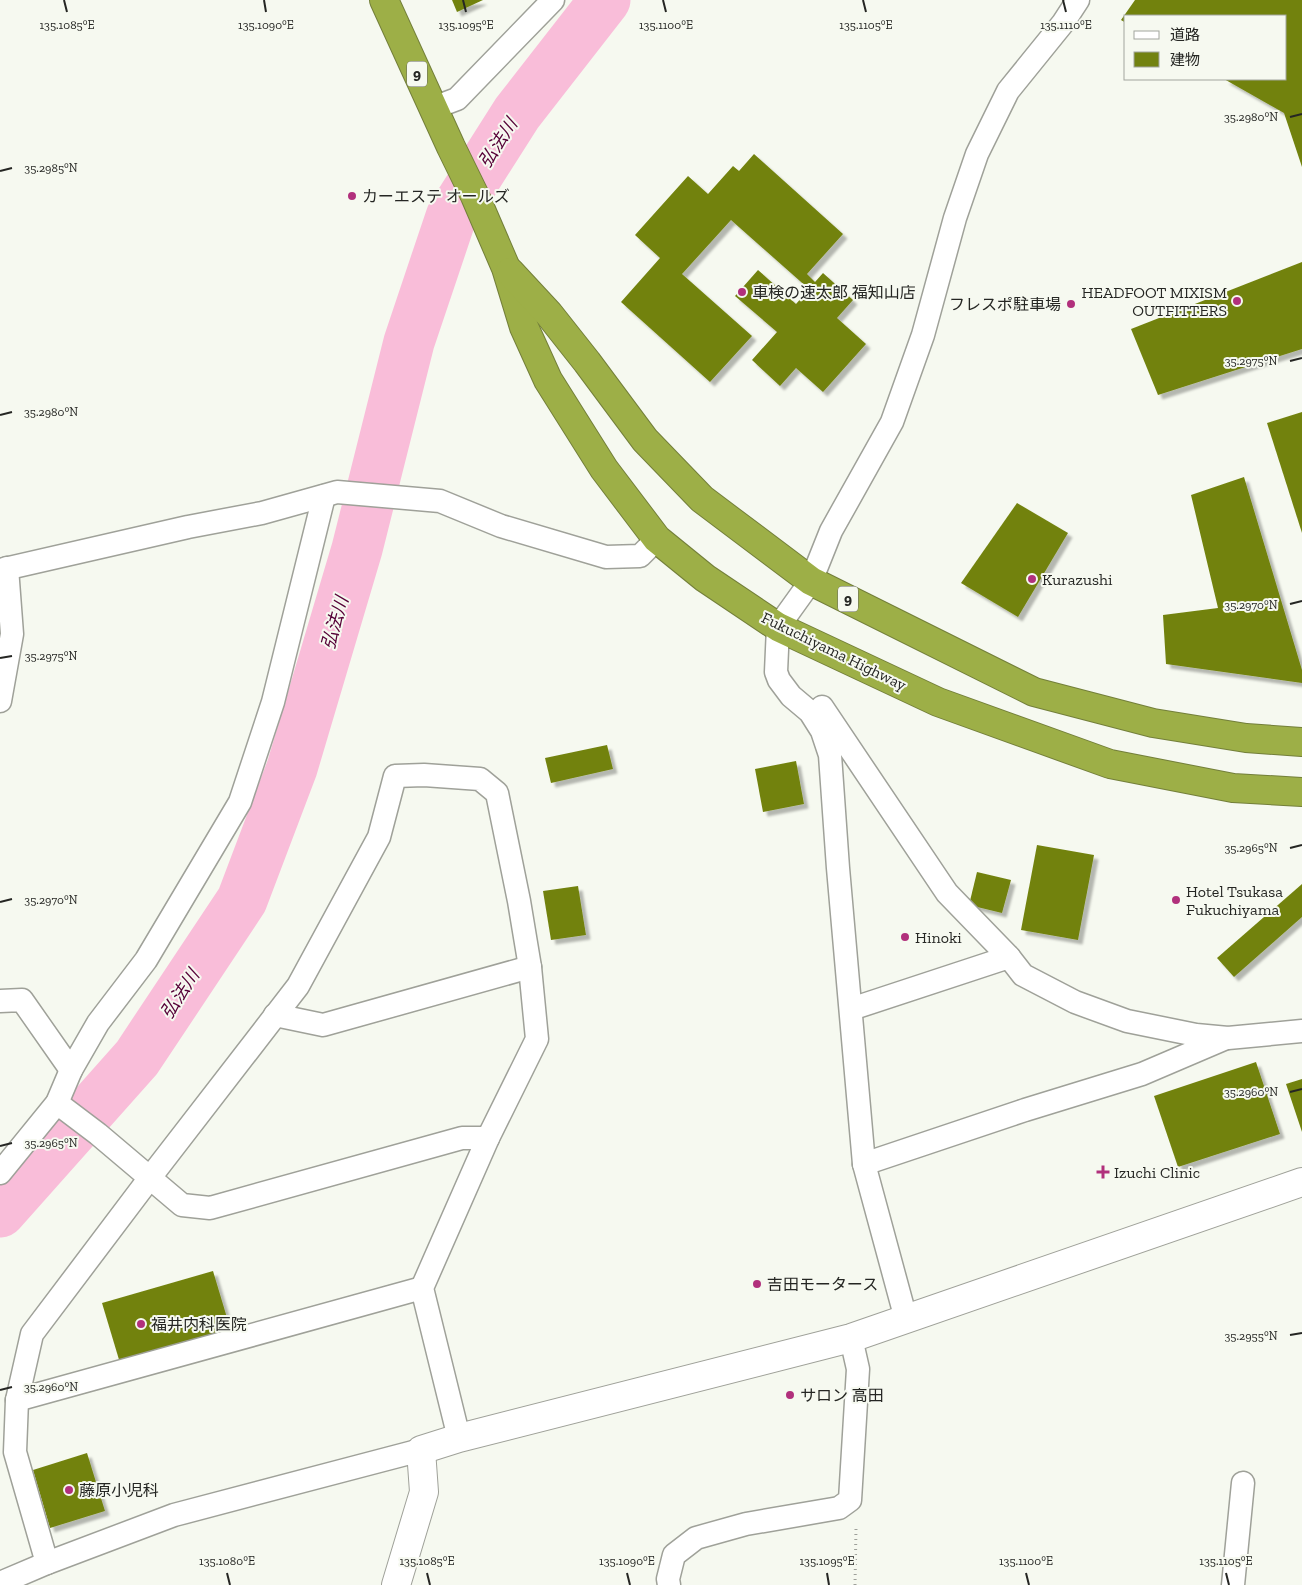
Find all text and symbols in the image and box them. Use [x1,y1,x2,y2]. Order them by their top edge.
legend [1124,15,1287,80]
text: 135.1085°E [39,18,95,32]
text: 135.1090°E [238,18,294,32]
text: 135.1095°E [438,18,494,32]
text: 135.1100°E [639,18,693,32]
text: 135.1105°E [839,18,893,32]
text: 135.1110°E [1040,18,1092,32]
text: 道路 [1170,26,1200,44]
text: 建物 [1170,51,1200,69]
road number: 9 [407,62,427,86]
text: 35.2980°N [1224,110,1278,124]
water label: 弘法川 [474,113,523,172]
text: 35.2985°N [24,161,78,175]
place label: カーエステ オールズ [362,187,510,206]
marker: カーエステ オールズ [346,190,358,202]
place label: 車検の速太郎 福知山店 [752,283,916,302]
place label: HEADFOOT MIXISM OUTFITTERS [1081,283,1227,320]
marker: 車検の速太郎 福知山店 [736,286,748,298]
place label: フレスポ駐車場 [949,295,1061,314]
marker: HEADFOOT MIXISM OUTFITTERS [1231,295,1243,307]
marker: フレスポ駐車場 [1065,298,1077,310]
text: 35.2975°N [1225,354,1277,368]
text: 35.2980°N [24,405,78,419]
place label: Kurazushi [1042,570,1113,589]
marker: Kurazushi [1026,573,1038,585]
road number: 9 [838,586,858,612]
water label: 弘法川 [317,592,354,652]
text: 35.2970°N [1224,598,1278,612]
street label: Fukuchiyama Highway [759,608,910,695]
text: 35.2975°N [25,649,77,663]
text: 35.2965°N [1224,841,1278,855]
place label: Hotel Tsukasa Fukuchiyama [1186,882,1283,919]
text: 35.2970°N [24,893,78,907]
marker: Hotel Tsukasa Fukuchiyama [1170,894,1182,906]
place label: Hinoki [915,928,962,947]
marker: Hinoki [899,931,911,943]
water label: 弘法川 [156,964,205,1023]
text: 35.2960°N [1224,1085,1278,1099]
text: 35.2965°N [24,1136,78,1150]
place label: Izuchi Clinic [1114,1163,1200,1182]
marker: Izuchi Clinic [1096,1165,1110,1179]
place label: 吉田モータース [767,1275,878,1294]
marker: 吉田モータース [751,1278,763,1290]
place label: 福井内科医院 [151,1315,247,1334]
marker: 福井内科医院 [135,1318,147,1330]
text: 35.2955°N [1225,1329,1278,1343]
text: 35.2960°N [24,1380,78,1394]
place label: サロン 高田 [800,1386,884,1405]
marker: サロン 高田 [784,1389,796,1401]
place label: 藤原小児科 [79,1481,159,1500]
marker: 藤原小児科 [63,1484,75,1496]
text: 135.1080°E [199,1554,255,1568]
text: 135.1085°E [399,1554,455,1568]
text: 135.1090°E [599,1554,655,1568]
text: 135.1095°E [799,1554,855,1568]
text: 135.1100°E [999,1554,1053,1568]
text: 135.1105°E [1199,1554,1253,1568]

